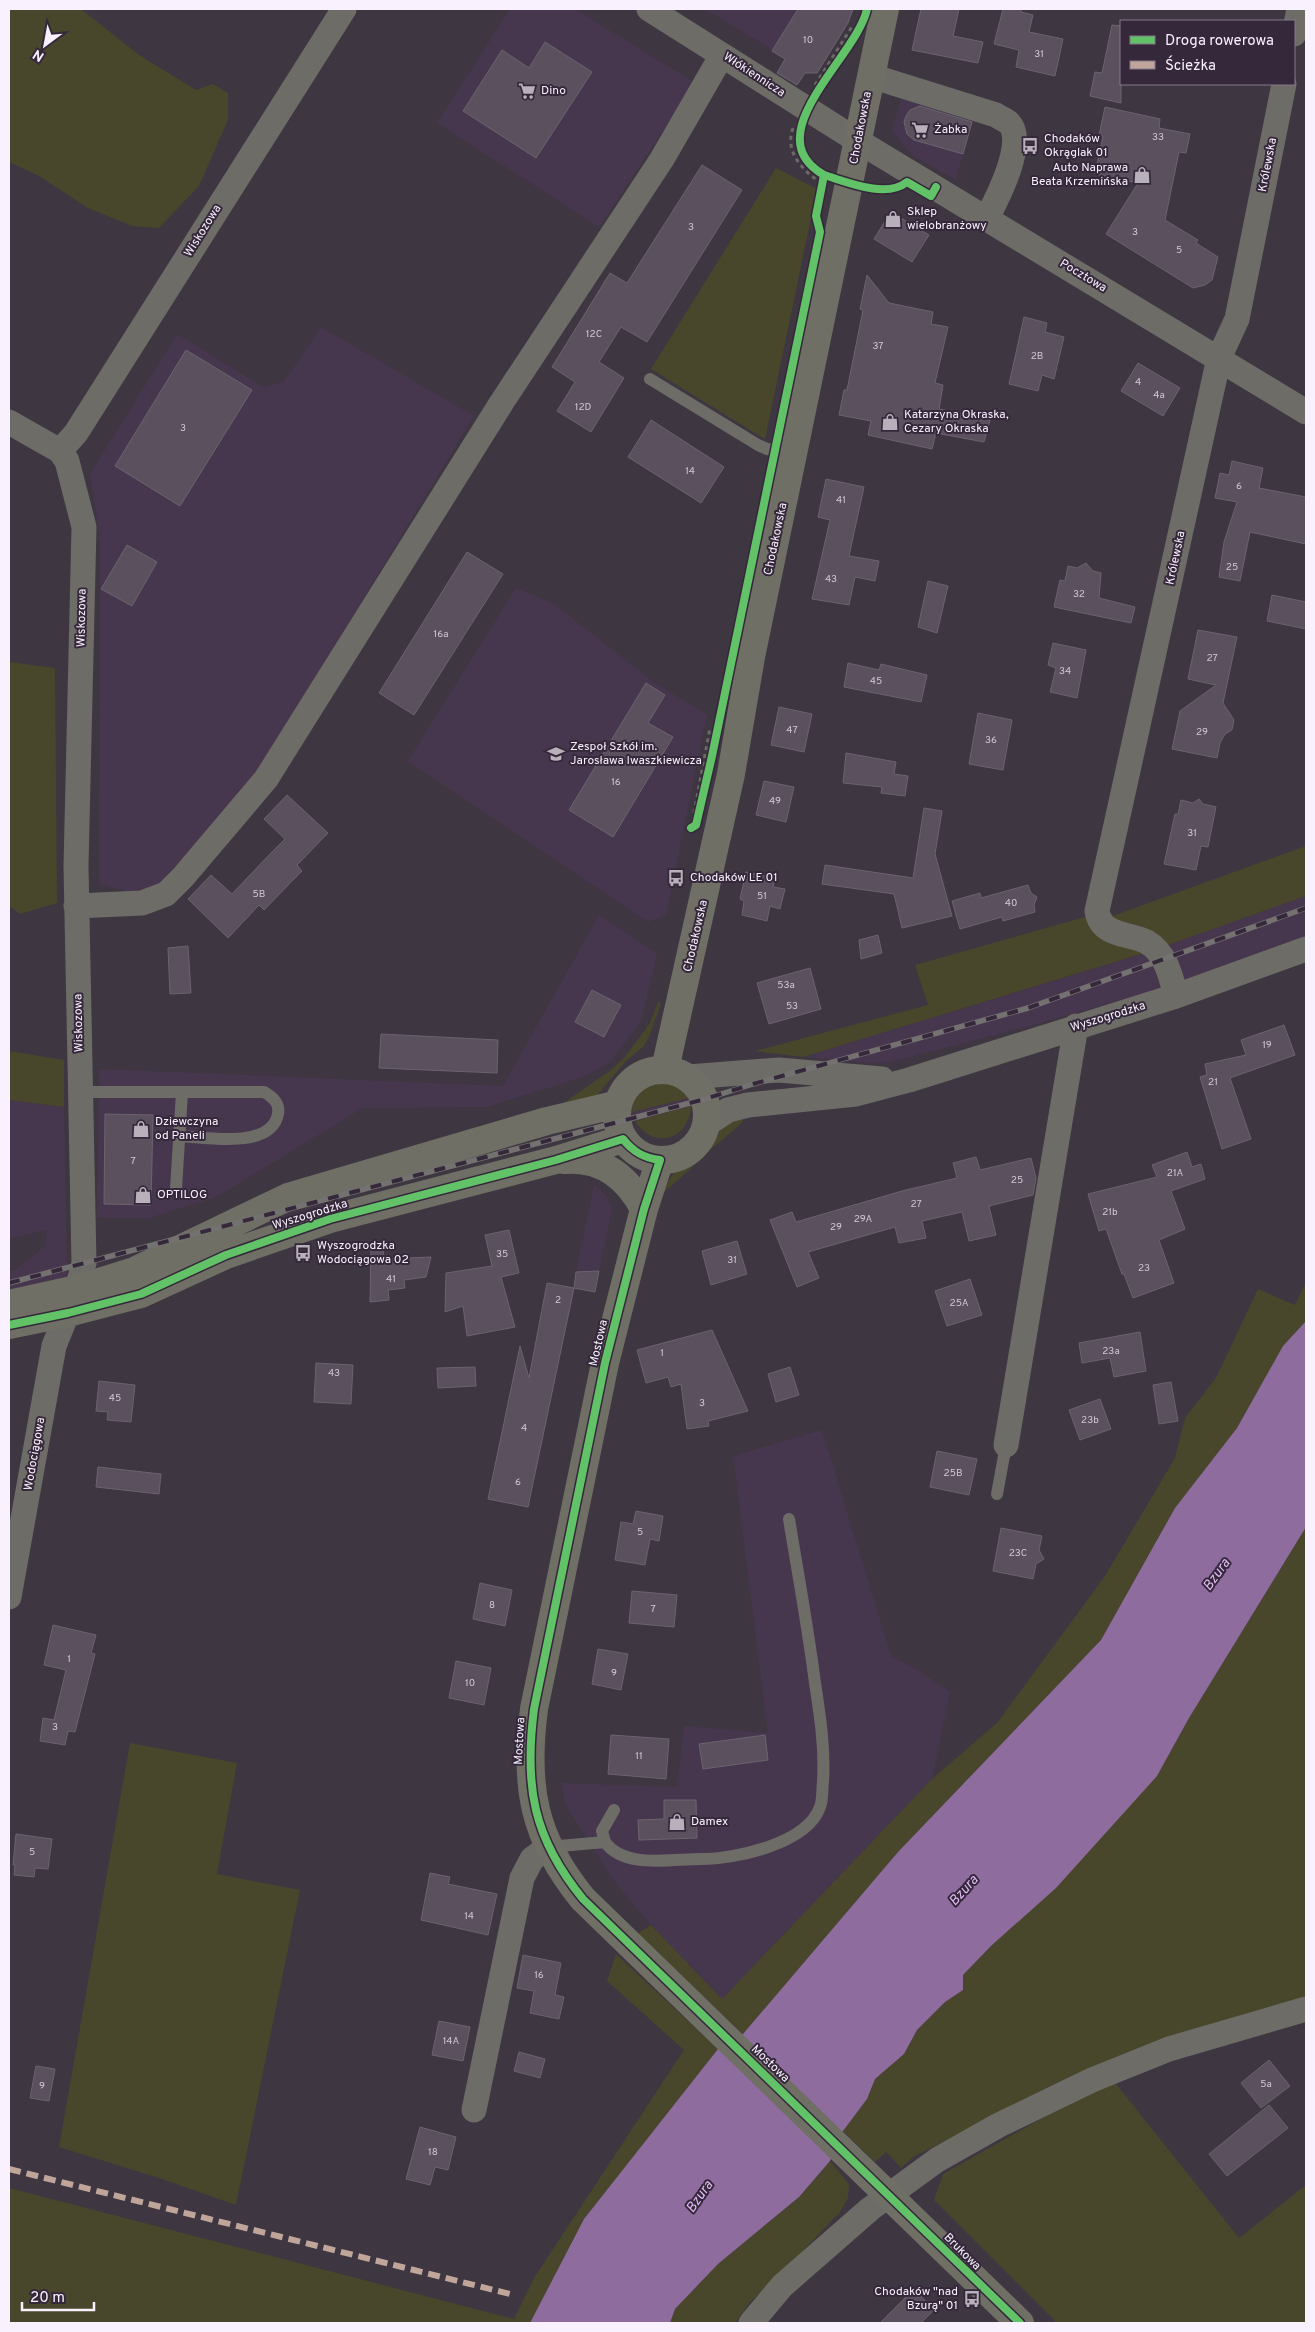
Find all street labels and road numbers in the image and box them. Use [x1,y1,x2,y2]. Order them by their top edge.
street label: Włókiennicza [720,49,788,101]
street label: Chodakowska [846,90,876,166]
street label: Królewska [1255,136,1281,194]
street label: Wiskozowa [181,202,225,260]
street label: Pocztowa [1057,256,1109,296]
street label: Chodakowska [761,501,791,577]
street label: Królewska [1162,529,1190,587]
street label: Wiskozowa [73,589,91,647]
street label: Chodakowska [680,898,712,974]
street label: Wiskozowa [70,994,88,1052]
street label: Wyszogrodzka [1069,998,1147,1036]
street label: Wyszogrodzka [271,1196,349,1234]
street label: Mostowa [586,1318,612,1368]
street label: Wodociągowa [21,1416,49,1492]
street label: Mostowa [511,1717,529,1765]
street label: Mostowa [747,2042,793,2086]
street label: Brukowa [940,2230,984,2274]

